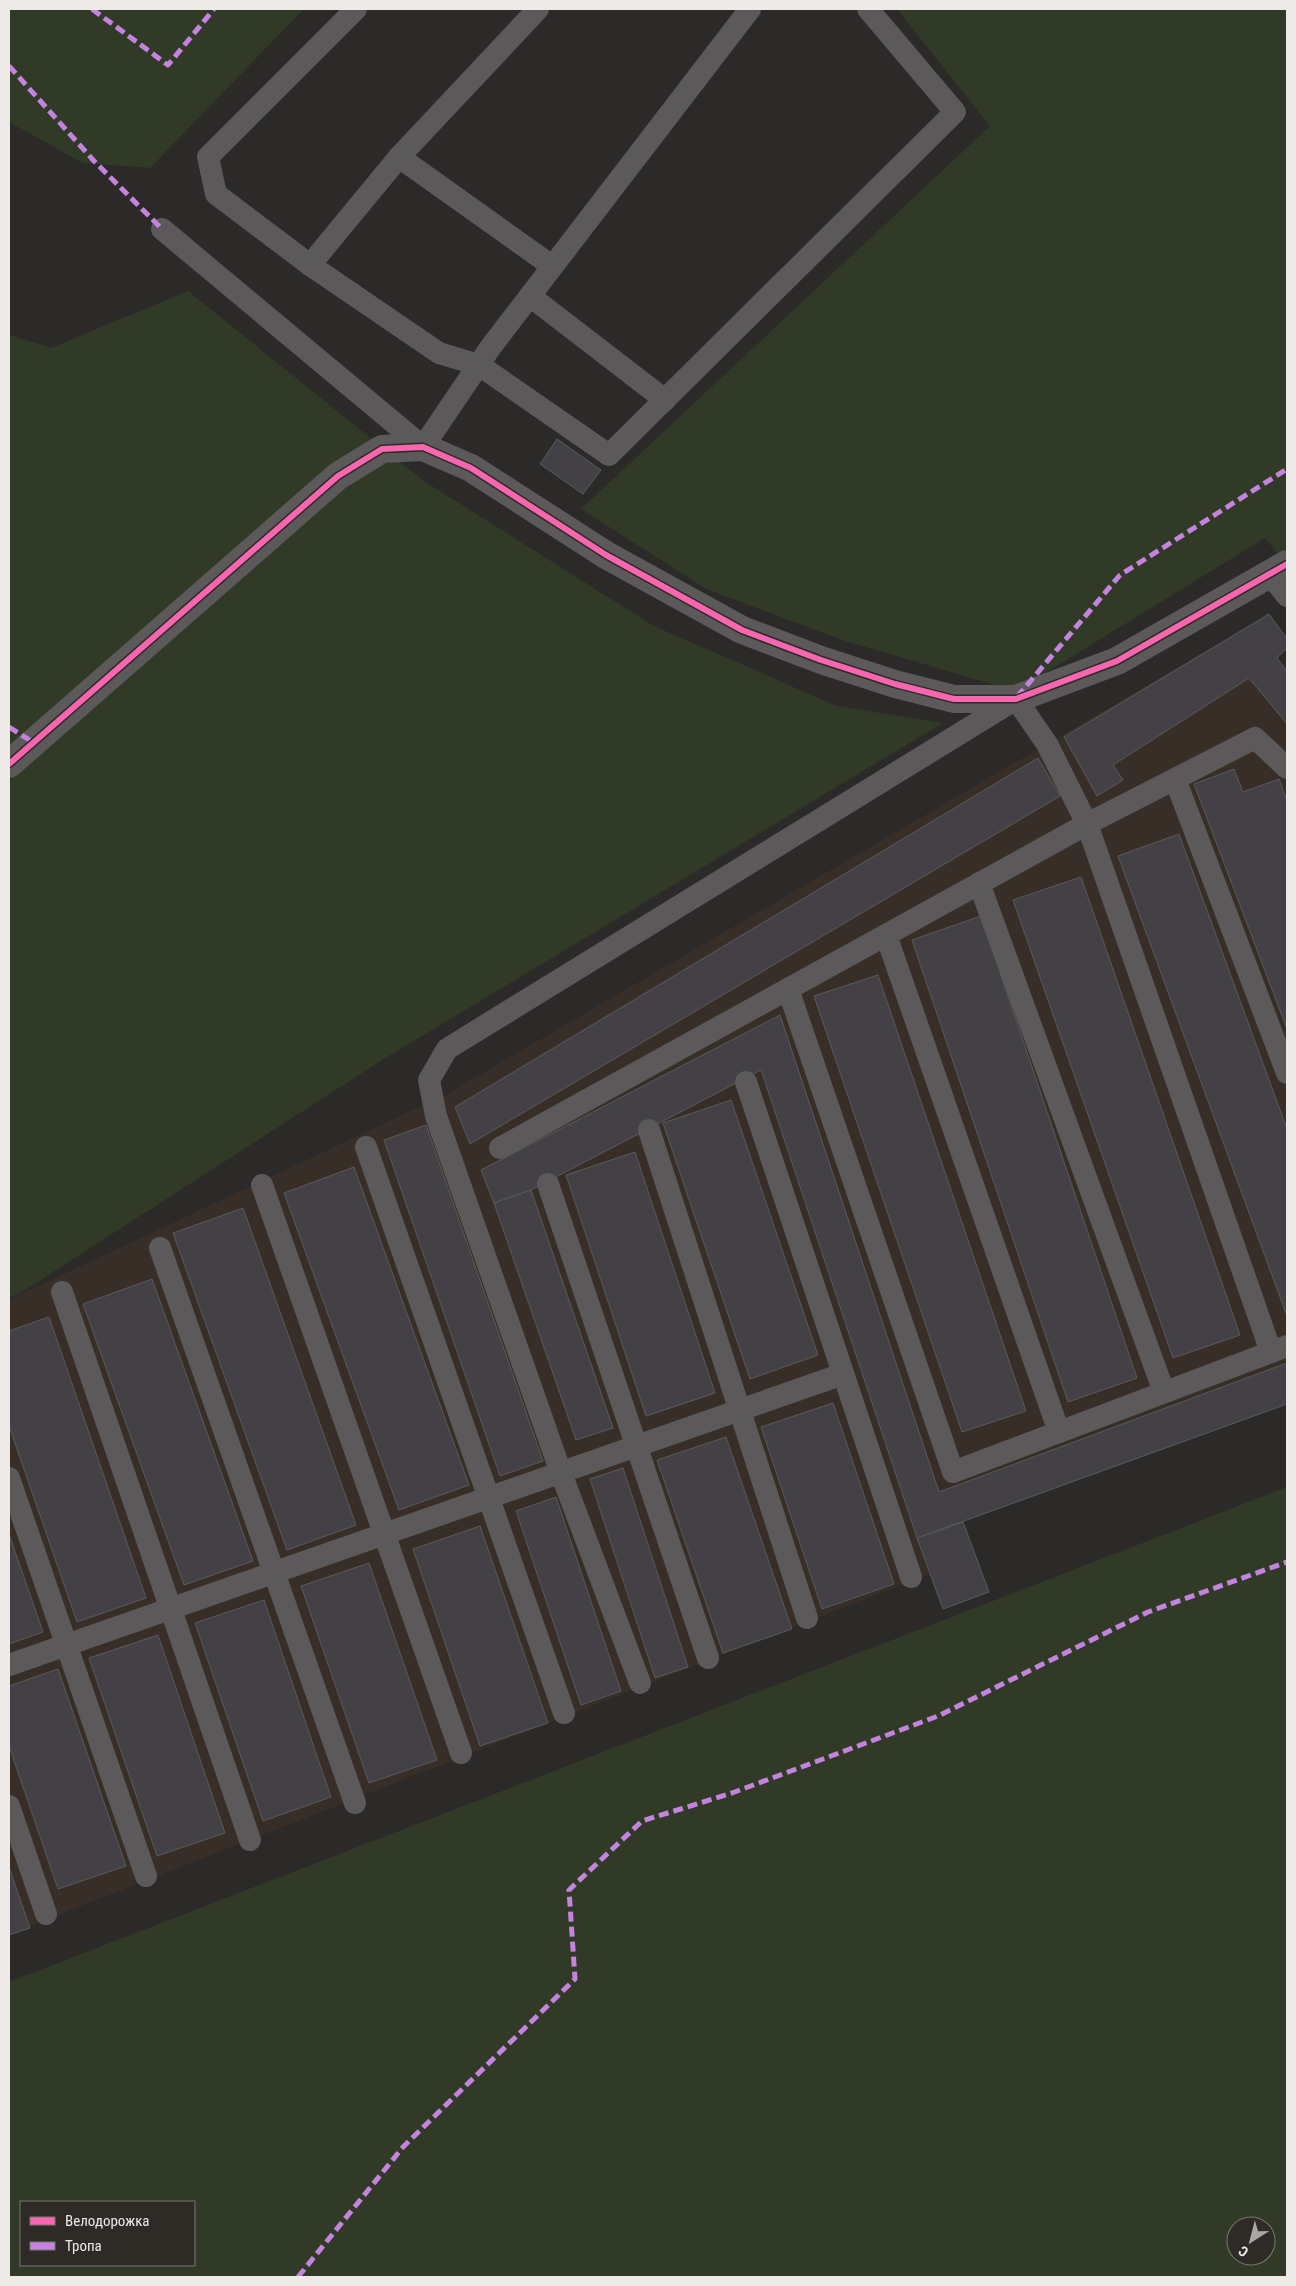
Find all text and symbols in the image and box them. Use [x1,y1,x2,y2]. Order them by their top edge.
legend [20,2201,195,2266]
text: Велодорожка [65,2212,150,2230]
north arrow [1226,2216,1276,2266]
text: Тропа [65,2237,102,2255]
text: С [1235,2243,1251,2260]

